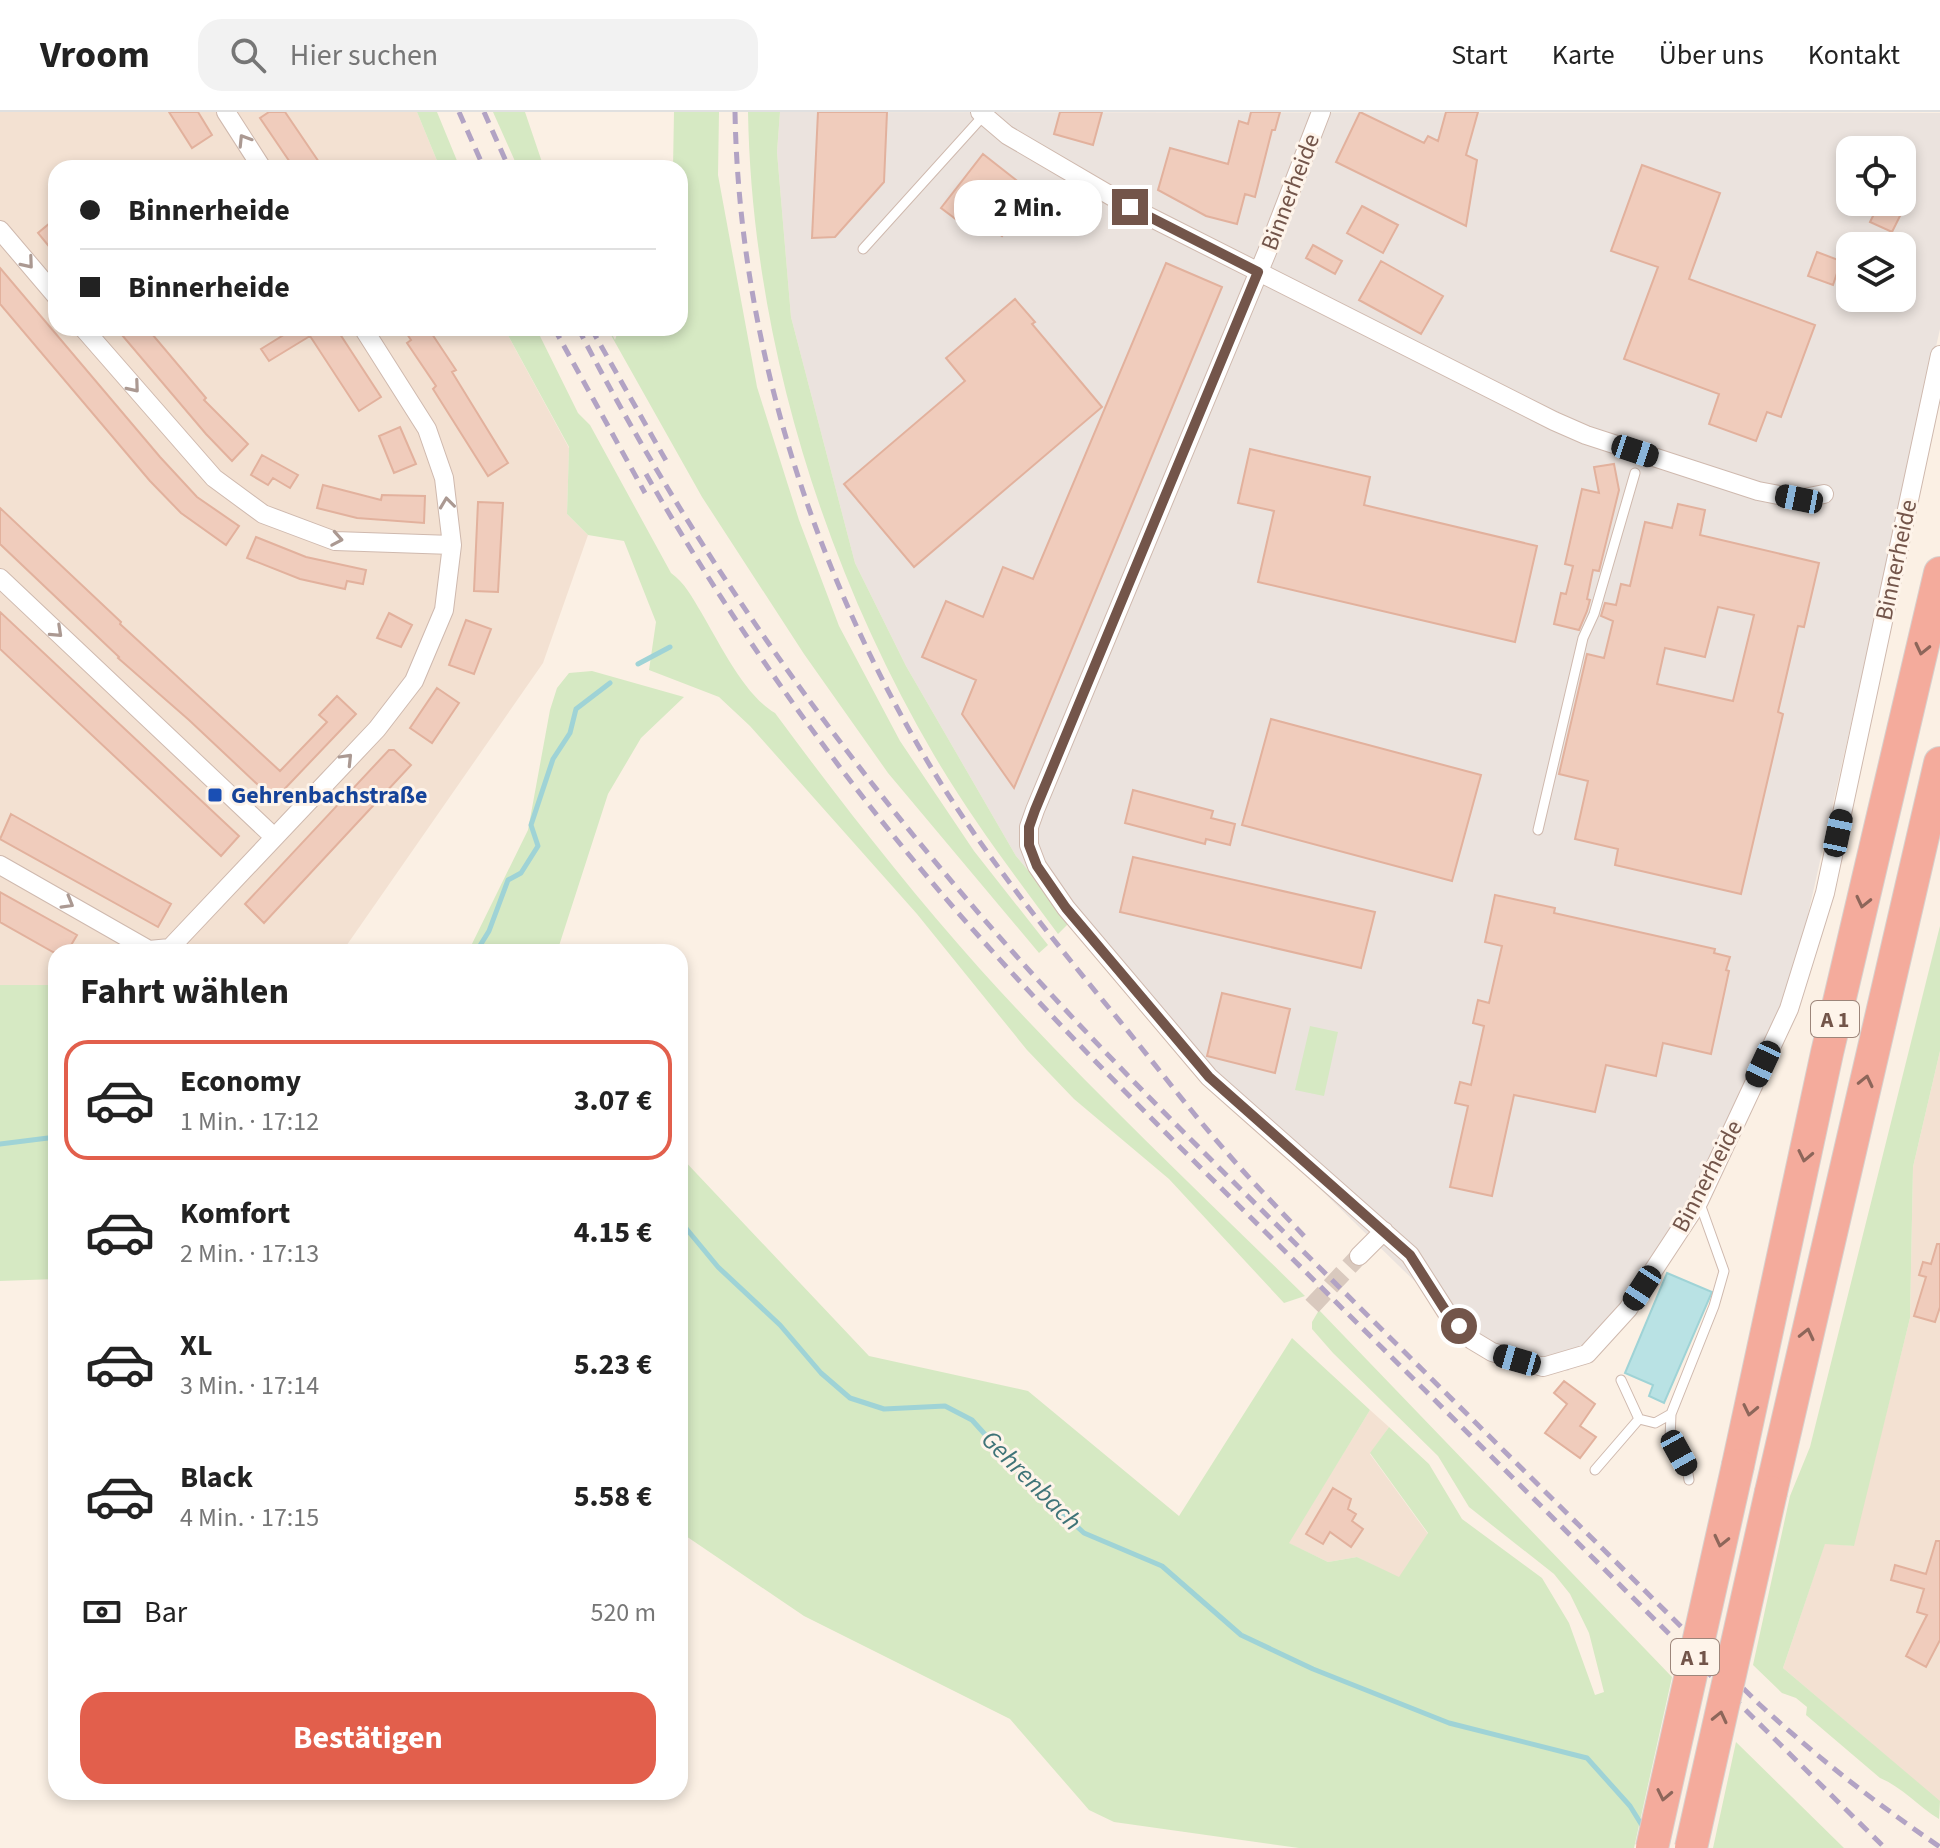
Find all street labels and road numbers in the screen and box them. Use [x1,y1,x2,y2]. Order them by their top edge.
street label: Binnerheide [1252,129,1329,256]
street label: Binnerheide [1867,497,1926,624]
road number: A 1 [1811,1001,1859,1037]
street label: Binnerheide [1663,1114,1752,1239]
road number: A 1 [1671,1639,1719,1675]

